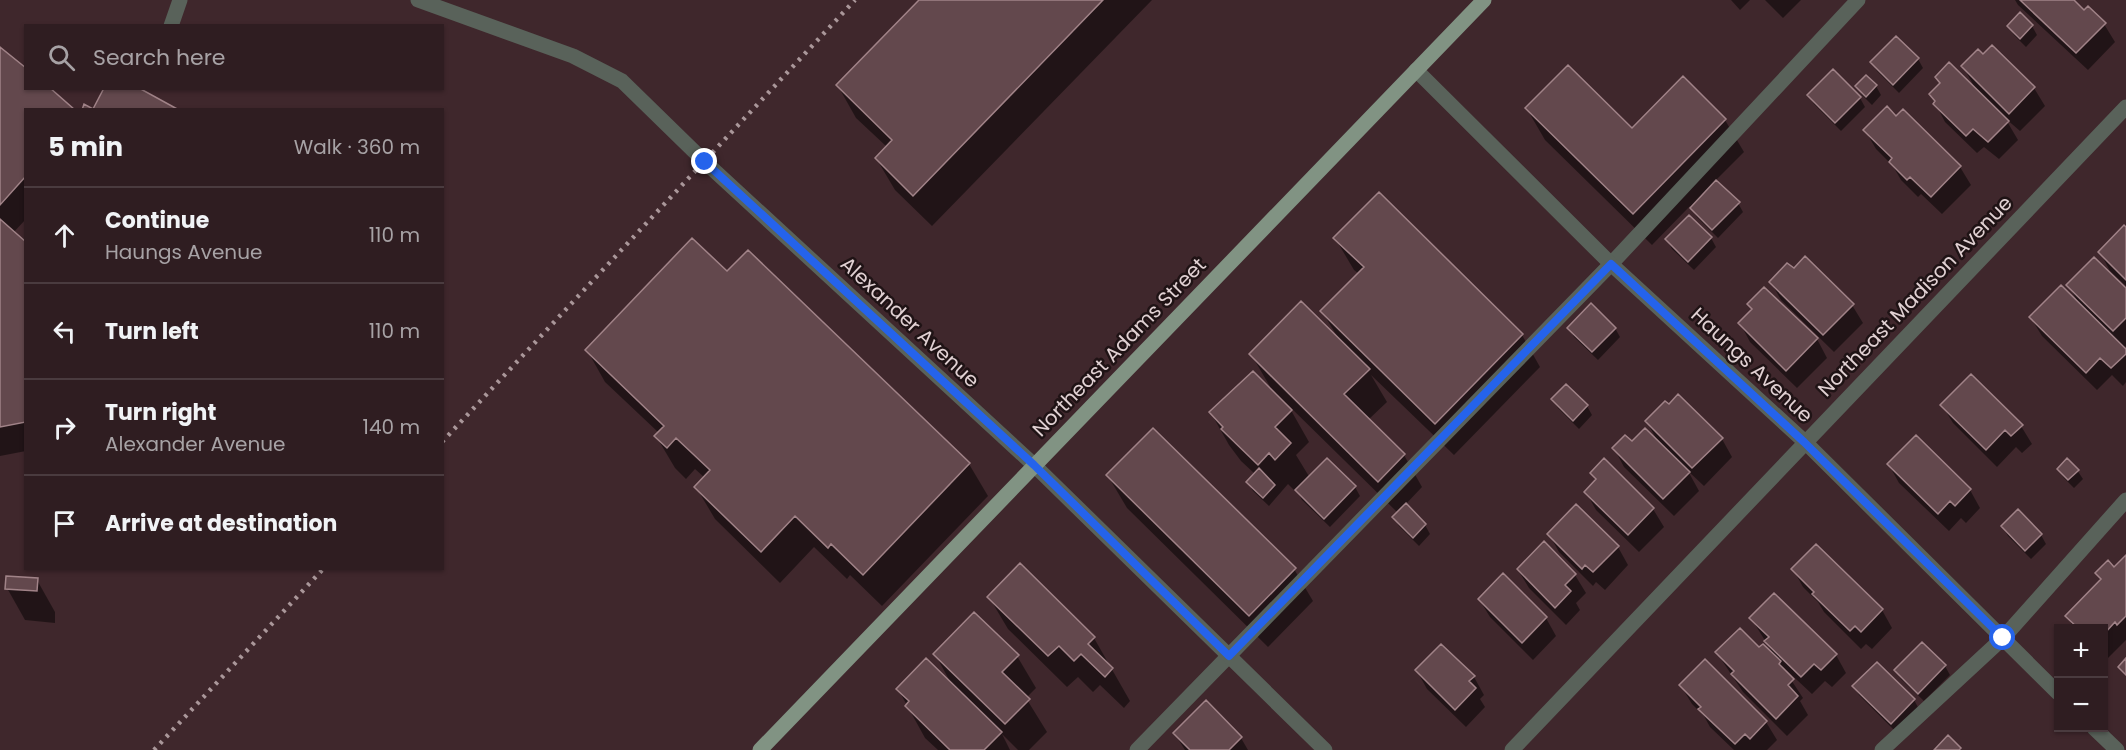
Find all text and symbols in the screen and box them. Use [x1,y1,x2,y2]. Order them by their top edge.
search box [24,24,444,90]
icon: search [45,41,78,74]
text: Search here [93,42,226,73]
text: 5 min [48,129,123,165]
text: Walk · 360 m [294,133,420,161]
route end [691,148,717,174]
street label: Northeast Madison Avenue [1811,190,2019,402]
text: Continue [105,205,209,236]
icon: ahead [48,219,81,252]
text: 110 m [369,221,420,249]
text: Haungs Avenue [105,238,262,266]
street label: Alexander Avenue [834,250,986,394]
street label: Northeast Adams Street [1026,251,1212,443]
street label: Haungs Avenue [1685,301,1819,429]
icon: left [48,315,81,348]
text: Turn left [105,316,199,347]
text: 110 m [369,317,420,345]
text: Turn right [105,397,216,428]
icon: right [48,411,81,444]
text: 140 m [363,413,420,441]
text: Alexander Avenue [105,430,286,458]
icon: arrive [48,507,81,540]
text: Arrive at destination [105,508,337,539]
route start [1989,624,2015,650]
map controls [2054,624,2108,732]
button: + [2054,624,2108,678]
button: − [2054,678,2108,732]

